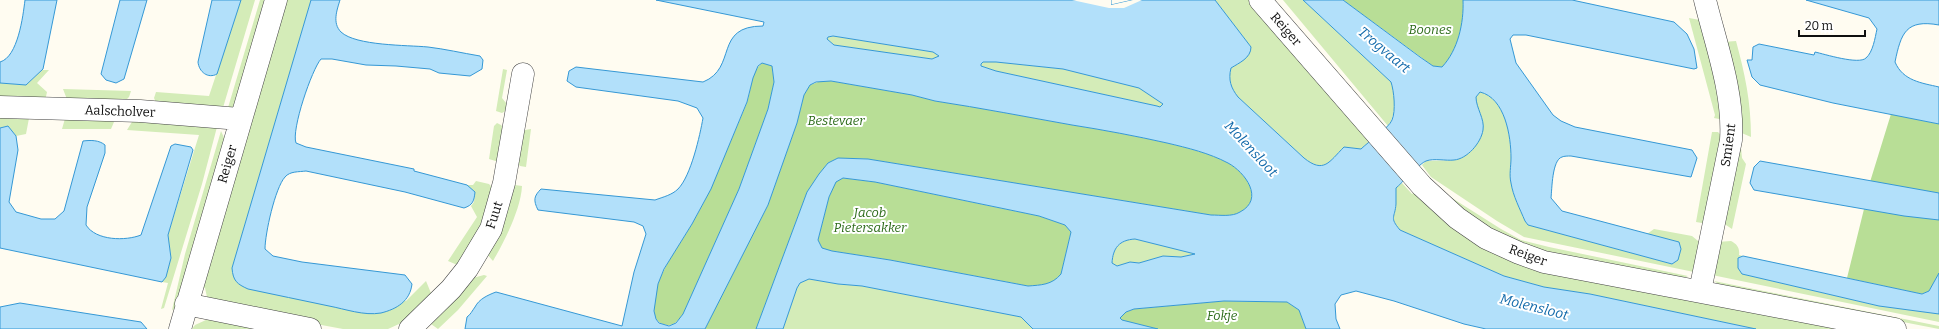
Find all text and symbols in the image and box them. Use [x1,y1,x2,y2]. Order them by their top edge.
street label: Reiger [1267,9,1305,49]
scale bar [1799,12,1865,38]
text: 20 m [1805,19,1834,33]
park label: Boones [1408,22,1452,37]
water label: Trogvaart [1355,23,1414,77]
street label: Aalscholver [84,102,156,120]
park label: Bestevaer [807,113,865,128]
water label: Molensloot [1221,118,1282,181]
street label: Smient [1718,122,1739,168]
street label: Reiger [214,143,240,185]
street label: Fuut [483,199,506,231]
park label: Jacob Pietersakker [834,205,907,235]
street label: Reiger [1507,241,1549,269]
water label: Molensloot [1498,290,1571,324]
park label: Fokje [1207,308,1238,323]

